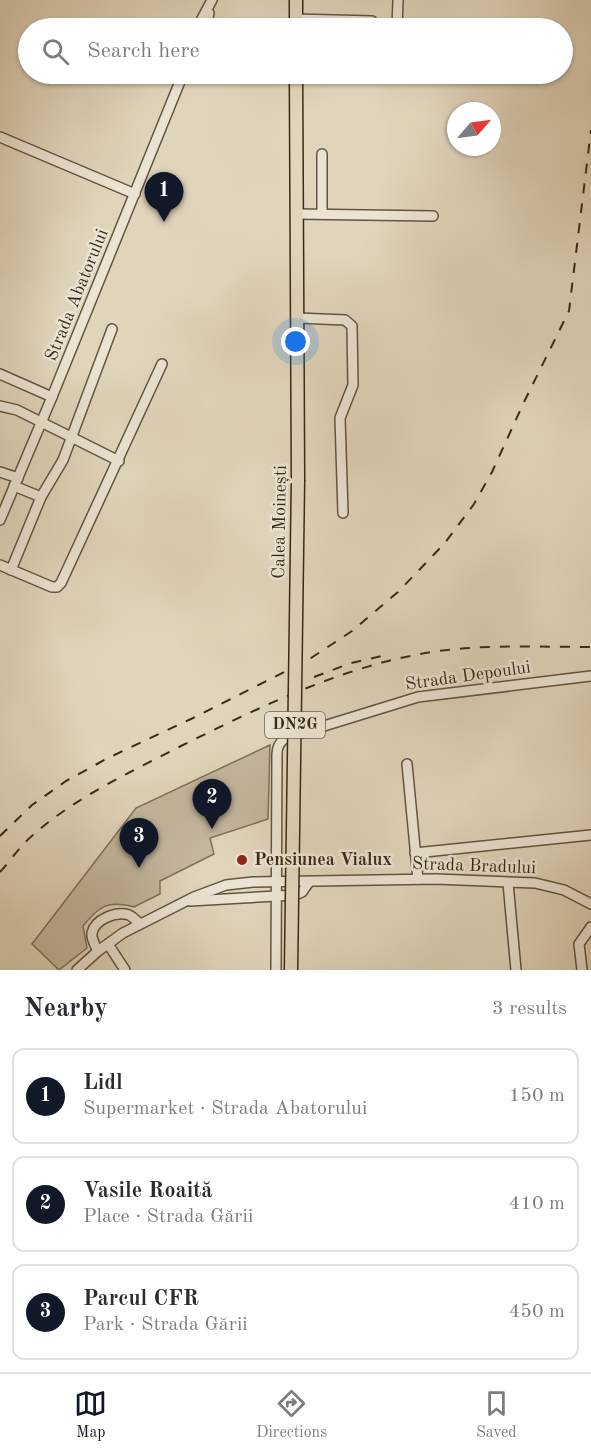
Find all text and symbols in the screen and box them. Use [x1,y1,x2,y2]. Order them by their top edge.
search box [18,18,573,84]
icon: search [39,35,72,68]
text: Search here [87,40,200,62]
north arrow [447,102,501,156]
pin: 1 [144,172,184,222]
street label: Strada Abatorului [42,226,112,363]
your location [281,327,310,356]
street label: Calea Moinești [270,465,291,579]
street label: Strada Depoului [404,658,532,694]
road number: DN2G [265,712,325,738]
pin: 2 [192,780,232,829]
pin: 3 [120,818,158,868]
place label: Pensiunea Vialux [254,851,392,869]
marker: Pensiunea Vialux [235,853,249,867]
street label: Strada Bradului [412,855,536,877]
text: Nearby [24,996,108,1022]
text: 3 results [492,999,567,1019]
text: Lidl [83,1072,123,1094]
text: 1 [40,1086,51,1106]
text: 150 m [509,1086,565,1106]
text: Supermarket · Strada Abatorului [83,1099,367,1119]
text: Vasile Roaită [83,1180,212,1202]
text: 2 [40,1194,51,1214]
text: 410 m [509,1194,565,1214]
text: Place · Strada Gării [83,1207,253,1227]
text: Parcul CFR [83,1288,199,1310]
text: 3 [40,1302,51,1322]
text: 450 m [509,1302,565,1322]
text: Park · Strada Gării [83,1315,248,1335]
tab: Map [74,1387,107,1443]
tab: Directions [256,1387,327,1443]
tab: Saved [476,1387,517,1443]

